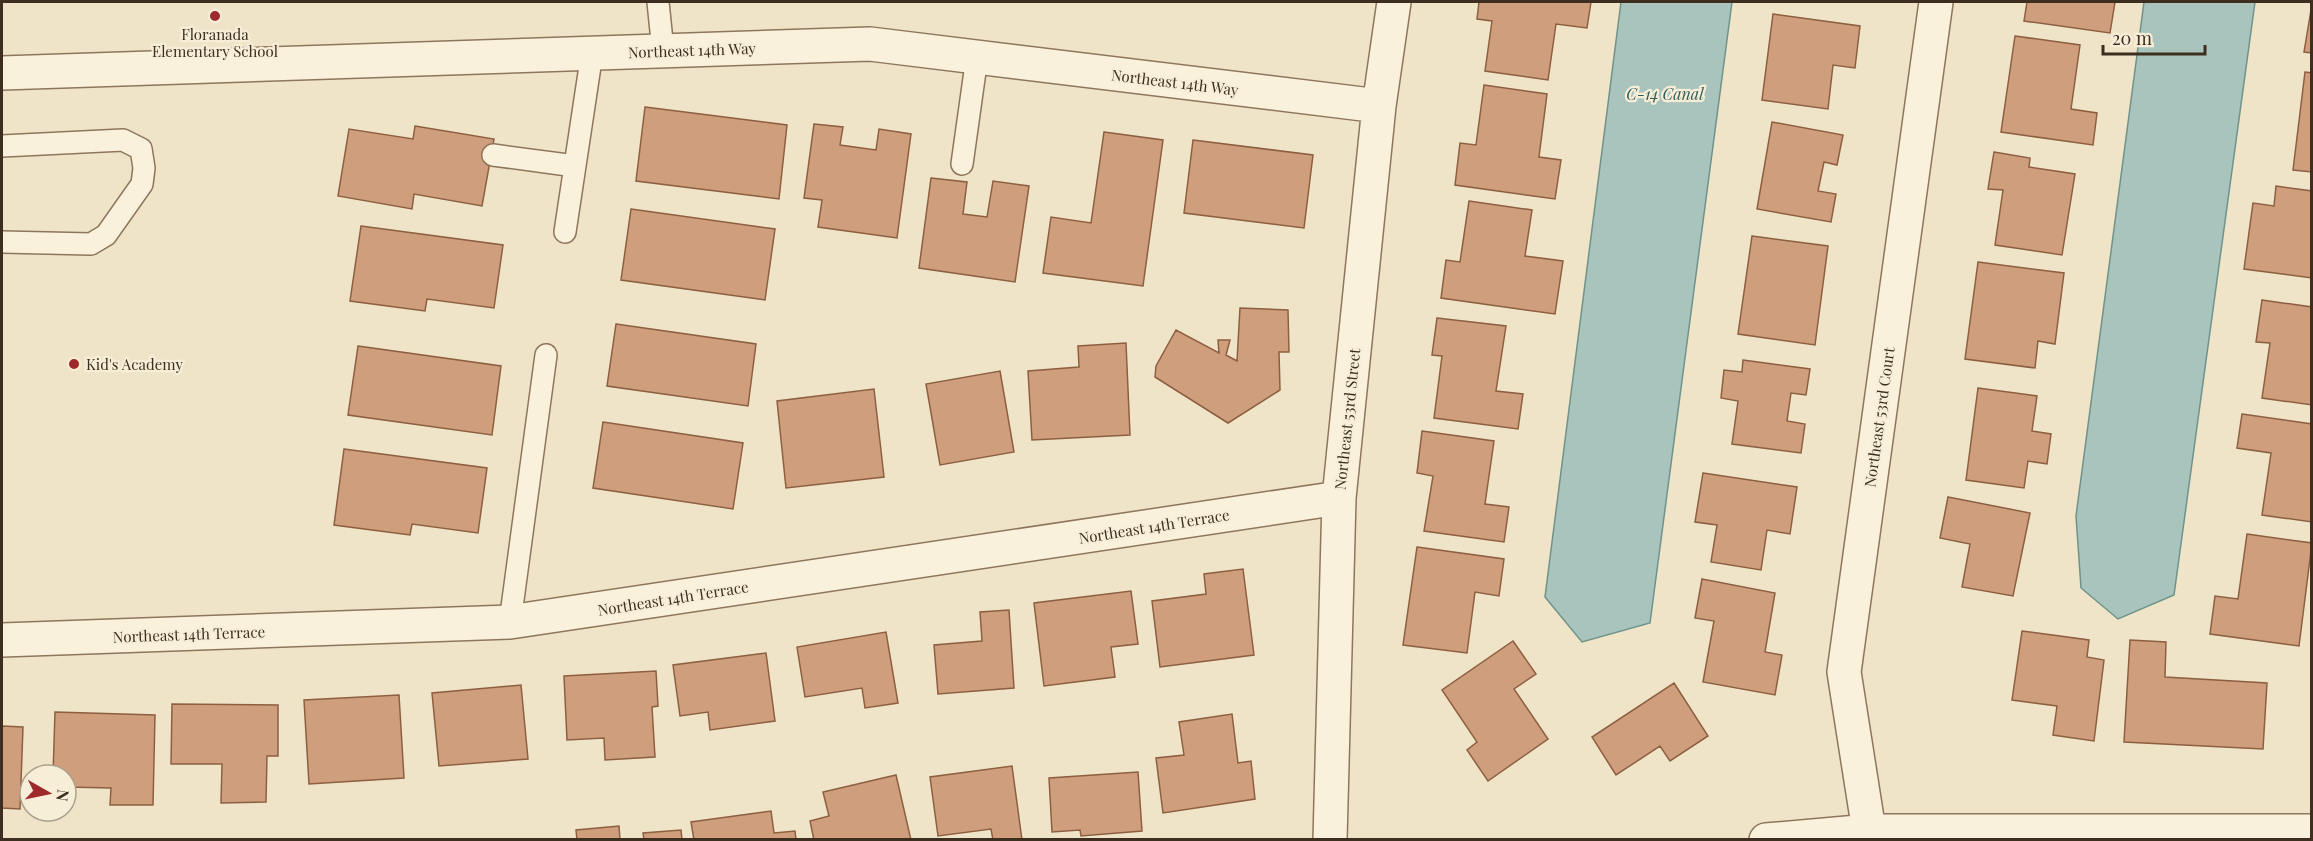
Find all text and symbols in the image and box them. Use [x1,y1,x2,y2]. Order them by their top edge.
marker: Floranada Elementary School [208,9,222,23]
scale bar [2103,18,2205,56]
place label: Floranada Elementary School [152,24,278,61]
text: 20 m [2112,26,2152,50]
street label: Northeast 14th Way [628,38,757,62]
street label: Northeast 14th Way [1110,64,1240,100]
water label: C-14 Canal [1626,83,1704,104]
street label: Northeast 53rd Court [1859,345,1899,488]
street label: Northeast 53rd Street [1330,347,1364,491]
place label: Kid's Academy [86,354,183,374]
marker: Kid's Academy [67,357,81,371]
street label: Northeast 14th Terrace [1077,504,1231,548]
street label: Northeast 14th Terrace [596,576,750,620]
street label: Northeast 14th Terrace [113,621,265,647]
north arrow [18,763,78,823]
text: N [52,788,75,803]

